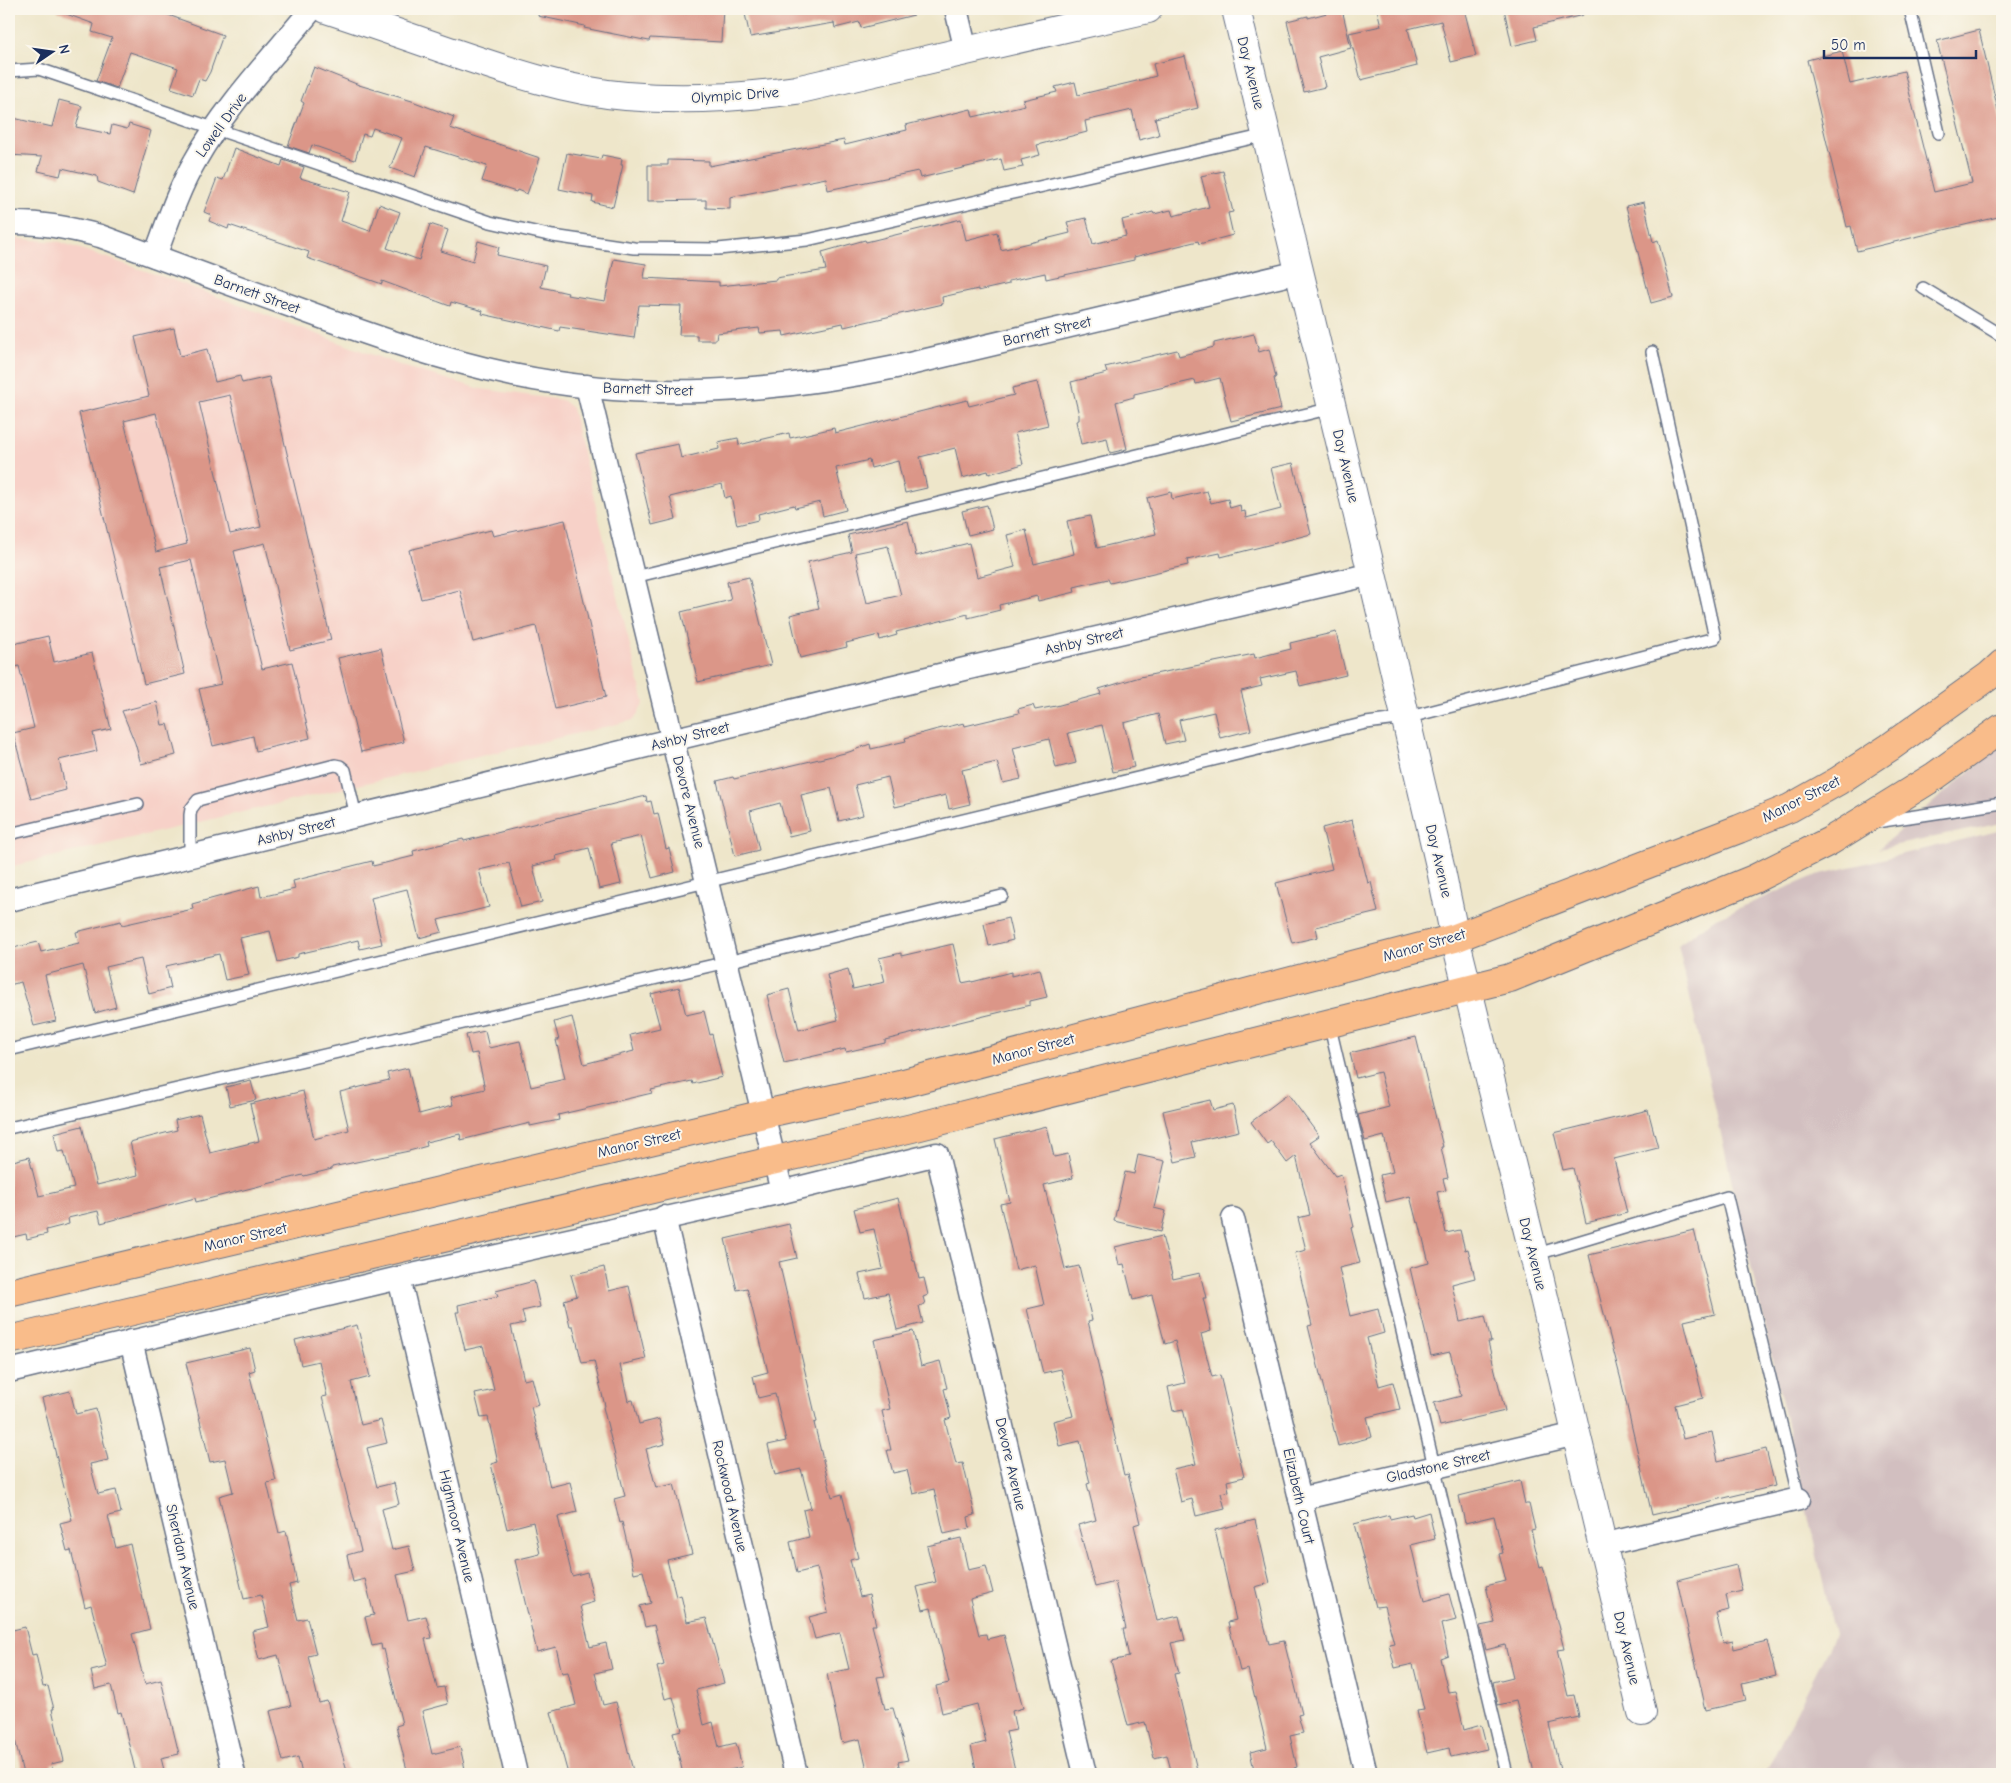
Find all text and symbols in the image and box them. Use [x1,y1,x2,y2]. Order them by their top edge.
north arrow [28,28,78,78]
scale bar [1824,28,1976,60]
street label: Day Avenue [1233,35,1269,112]
text: 50 m [1831,36,1866,54]
text: N [55,43,73,56]
street label: Olympic Drive [691,83,780,107]
street label: Lowell Drive [192,89,251,161]
street label: Barnett Street [212,270,303,318]
street label: Barnett Street [1001,312,1094,350]
street label: Barnett Street [603,378,694,400]
street label: Day Avenue [1329,428,1363,505]
street label: Ashby Street [1043,623,1126,659]
street label: Ashby Street [649,717,732,754]
street label: Devore Avenue [669,754,709,851]
street label: Manor Street [1759,771,1844,826]
street label: Ashby Street [255,812,338,849]
street label: Day Avenue [1422,823,1456,900]
street label: Manor Street [1381,924,1468,965]
street label: Manor Street [990,1029,1077,1069]
street label: Manor Street [596,1125,683,1161]
street label: Day Avenue [1515,1216,1551,1293]
street label: Manor Street [202,1219,289,1255]
street label: Devore Avenue [992,1416,1031,1513]
street label: Rockwood Avenue [708,1438,752,1554]
street label: Gladstone Street [1384,1445,1492,1487]
street label: Elizabeth Court [1279,1446,1319,1546]
street label: Highmoor Avenue [435,1468,479,1585]
street label: Sheridan Avenue [162,1502,204,1612]
street label: Day Avenue [1610,1610,1644,1687]

